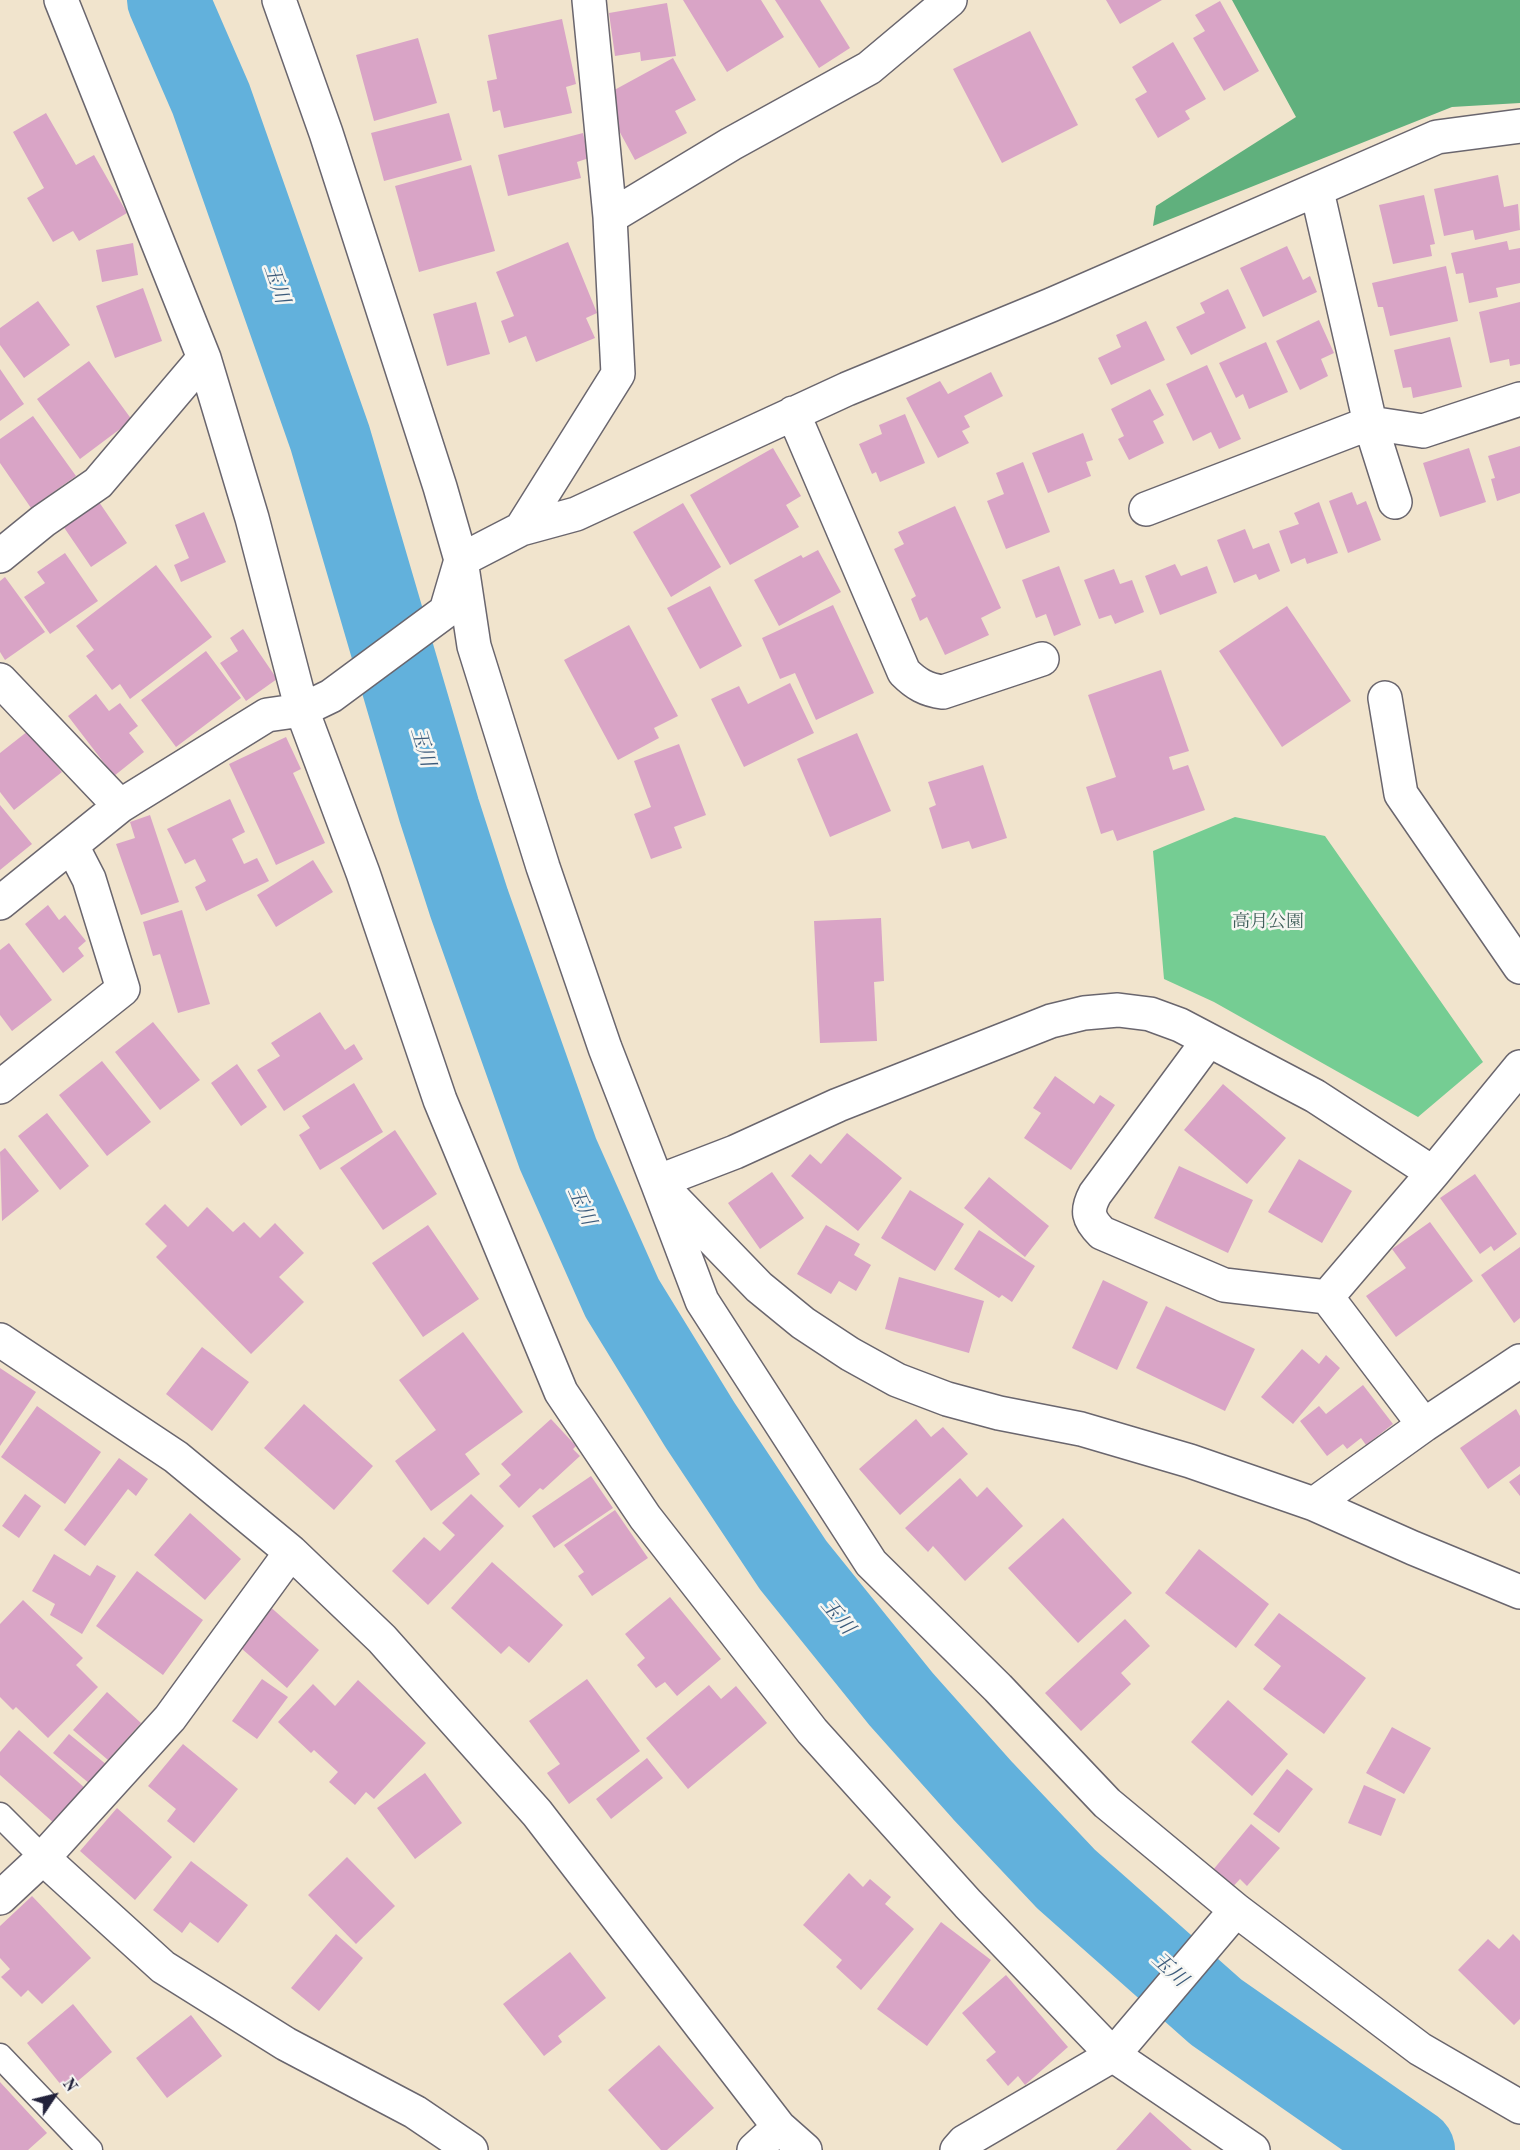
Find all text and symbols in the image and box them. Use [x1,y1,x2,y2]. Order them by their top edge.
water label: 玉川 [258,261,294,307]
water label: 玉川 [405,724,439,770]
park label: 高月公園 [1232,911,1304,933]
water label: 玉川 [562,1183,600,1229]
water label: 玉川 [815,1594,859,1640]
water label: 玉川 [1146,1948,1192,1992]
north arrow [24,2066,84,2126]
text: N [59,2076,79,2095]

